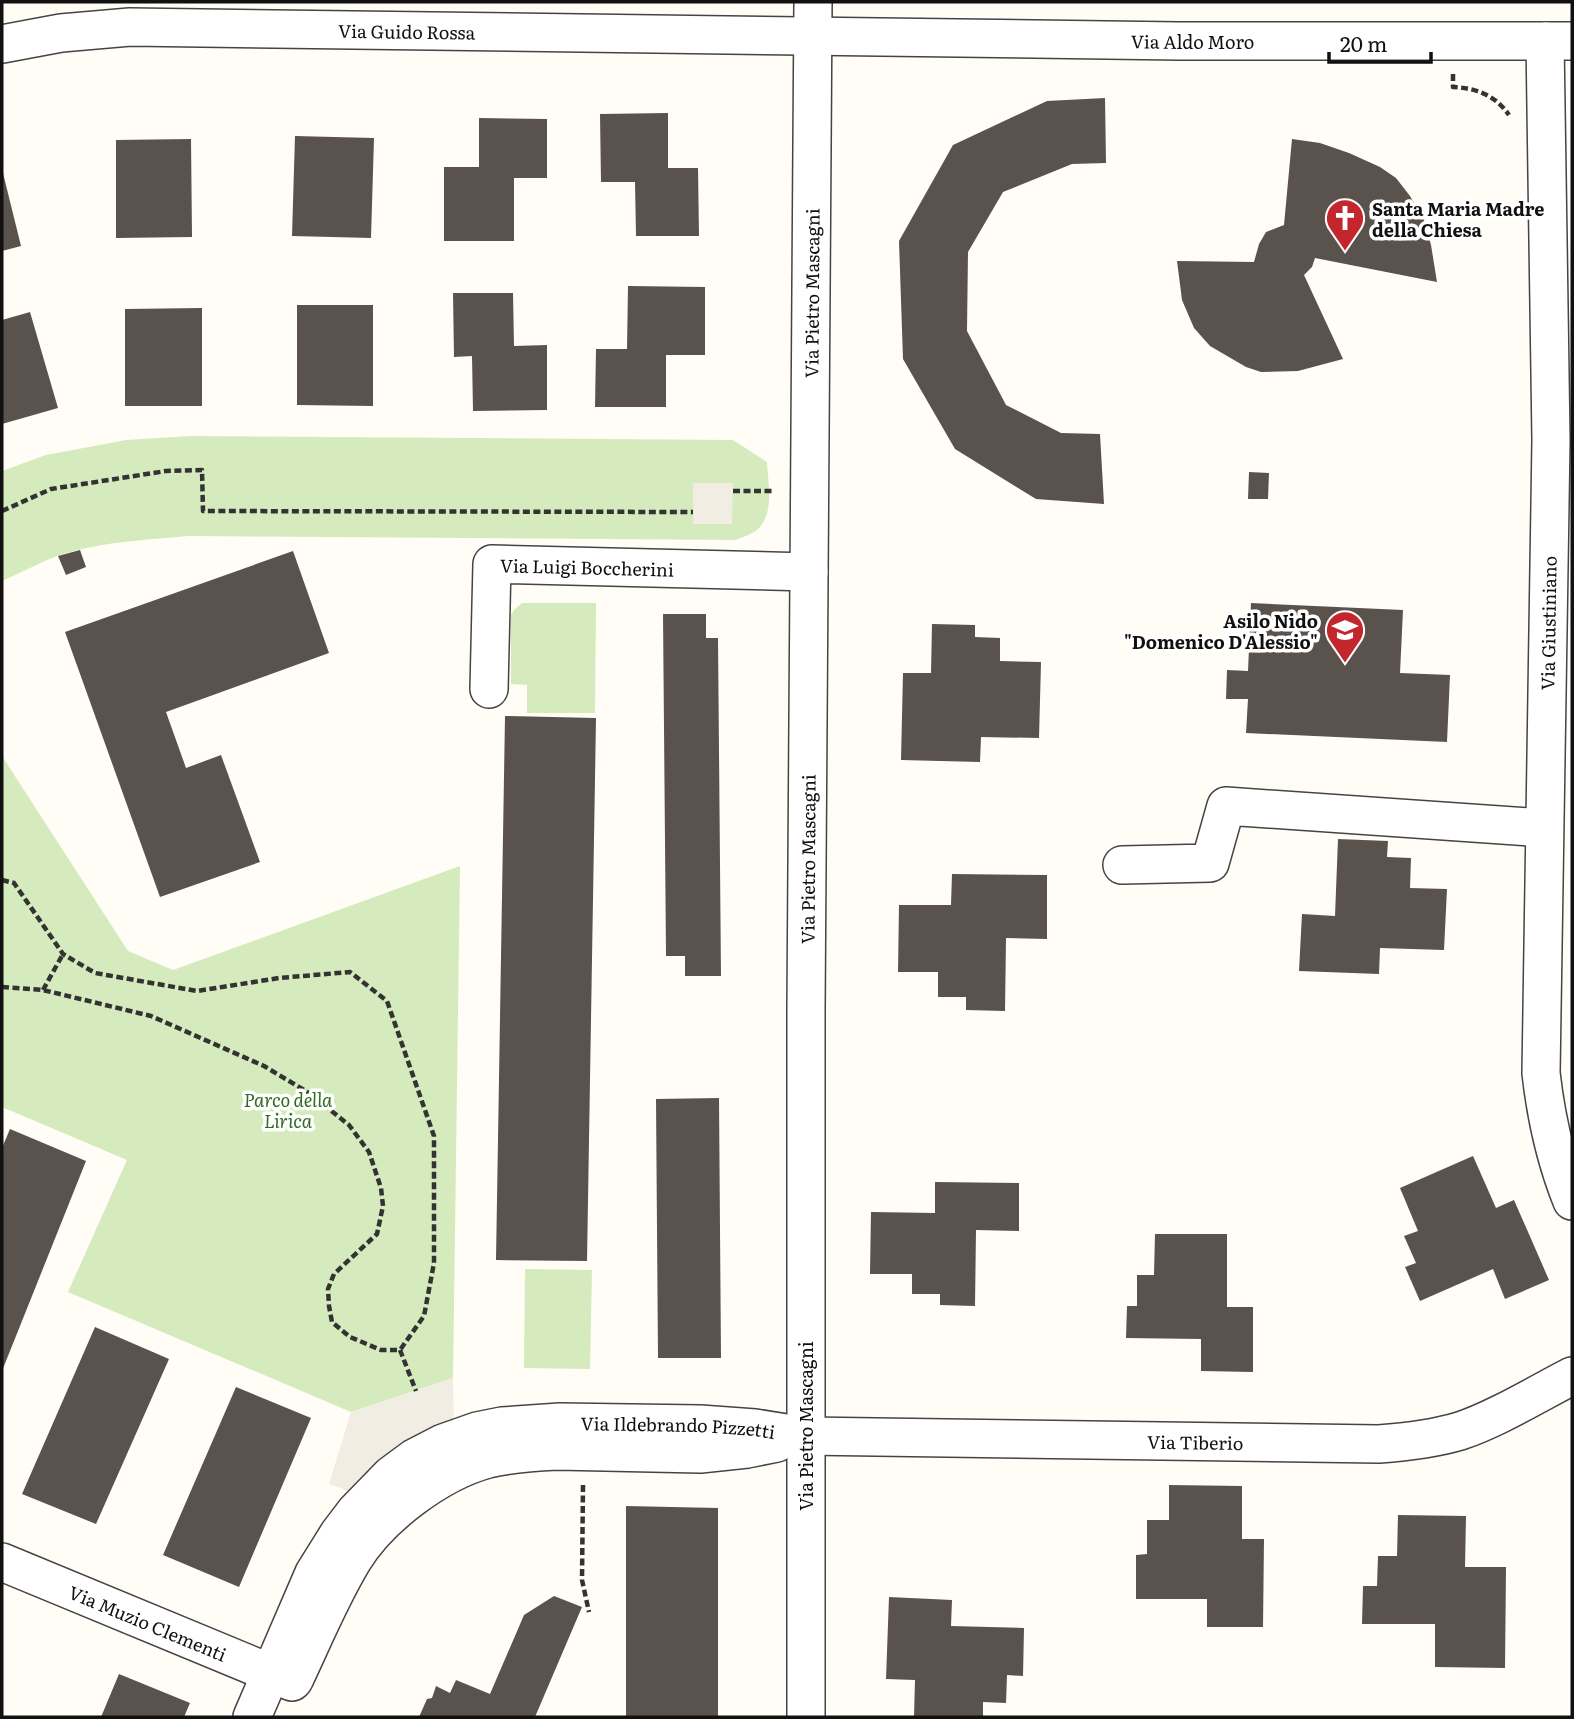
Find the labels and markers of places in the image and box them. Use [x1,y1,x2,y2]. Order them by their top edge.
place label: Santa Maria Madre della Chiesa [1372,195,1544,243]
church icon: Santa Maria Madre della Chiesa [1324,197,1366,252]
place label: Asilo Nido "Domenico D'Alessio" [1124,607,1318,655]
school or university icon: Asilo Nido "Domenico D'Alessio" [1324,609,1366,664]

